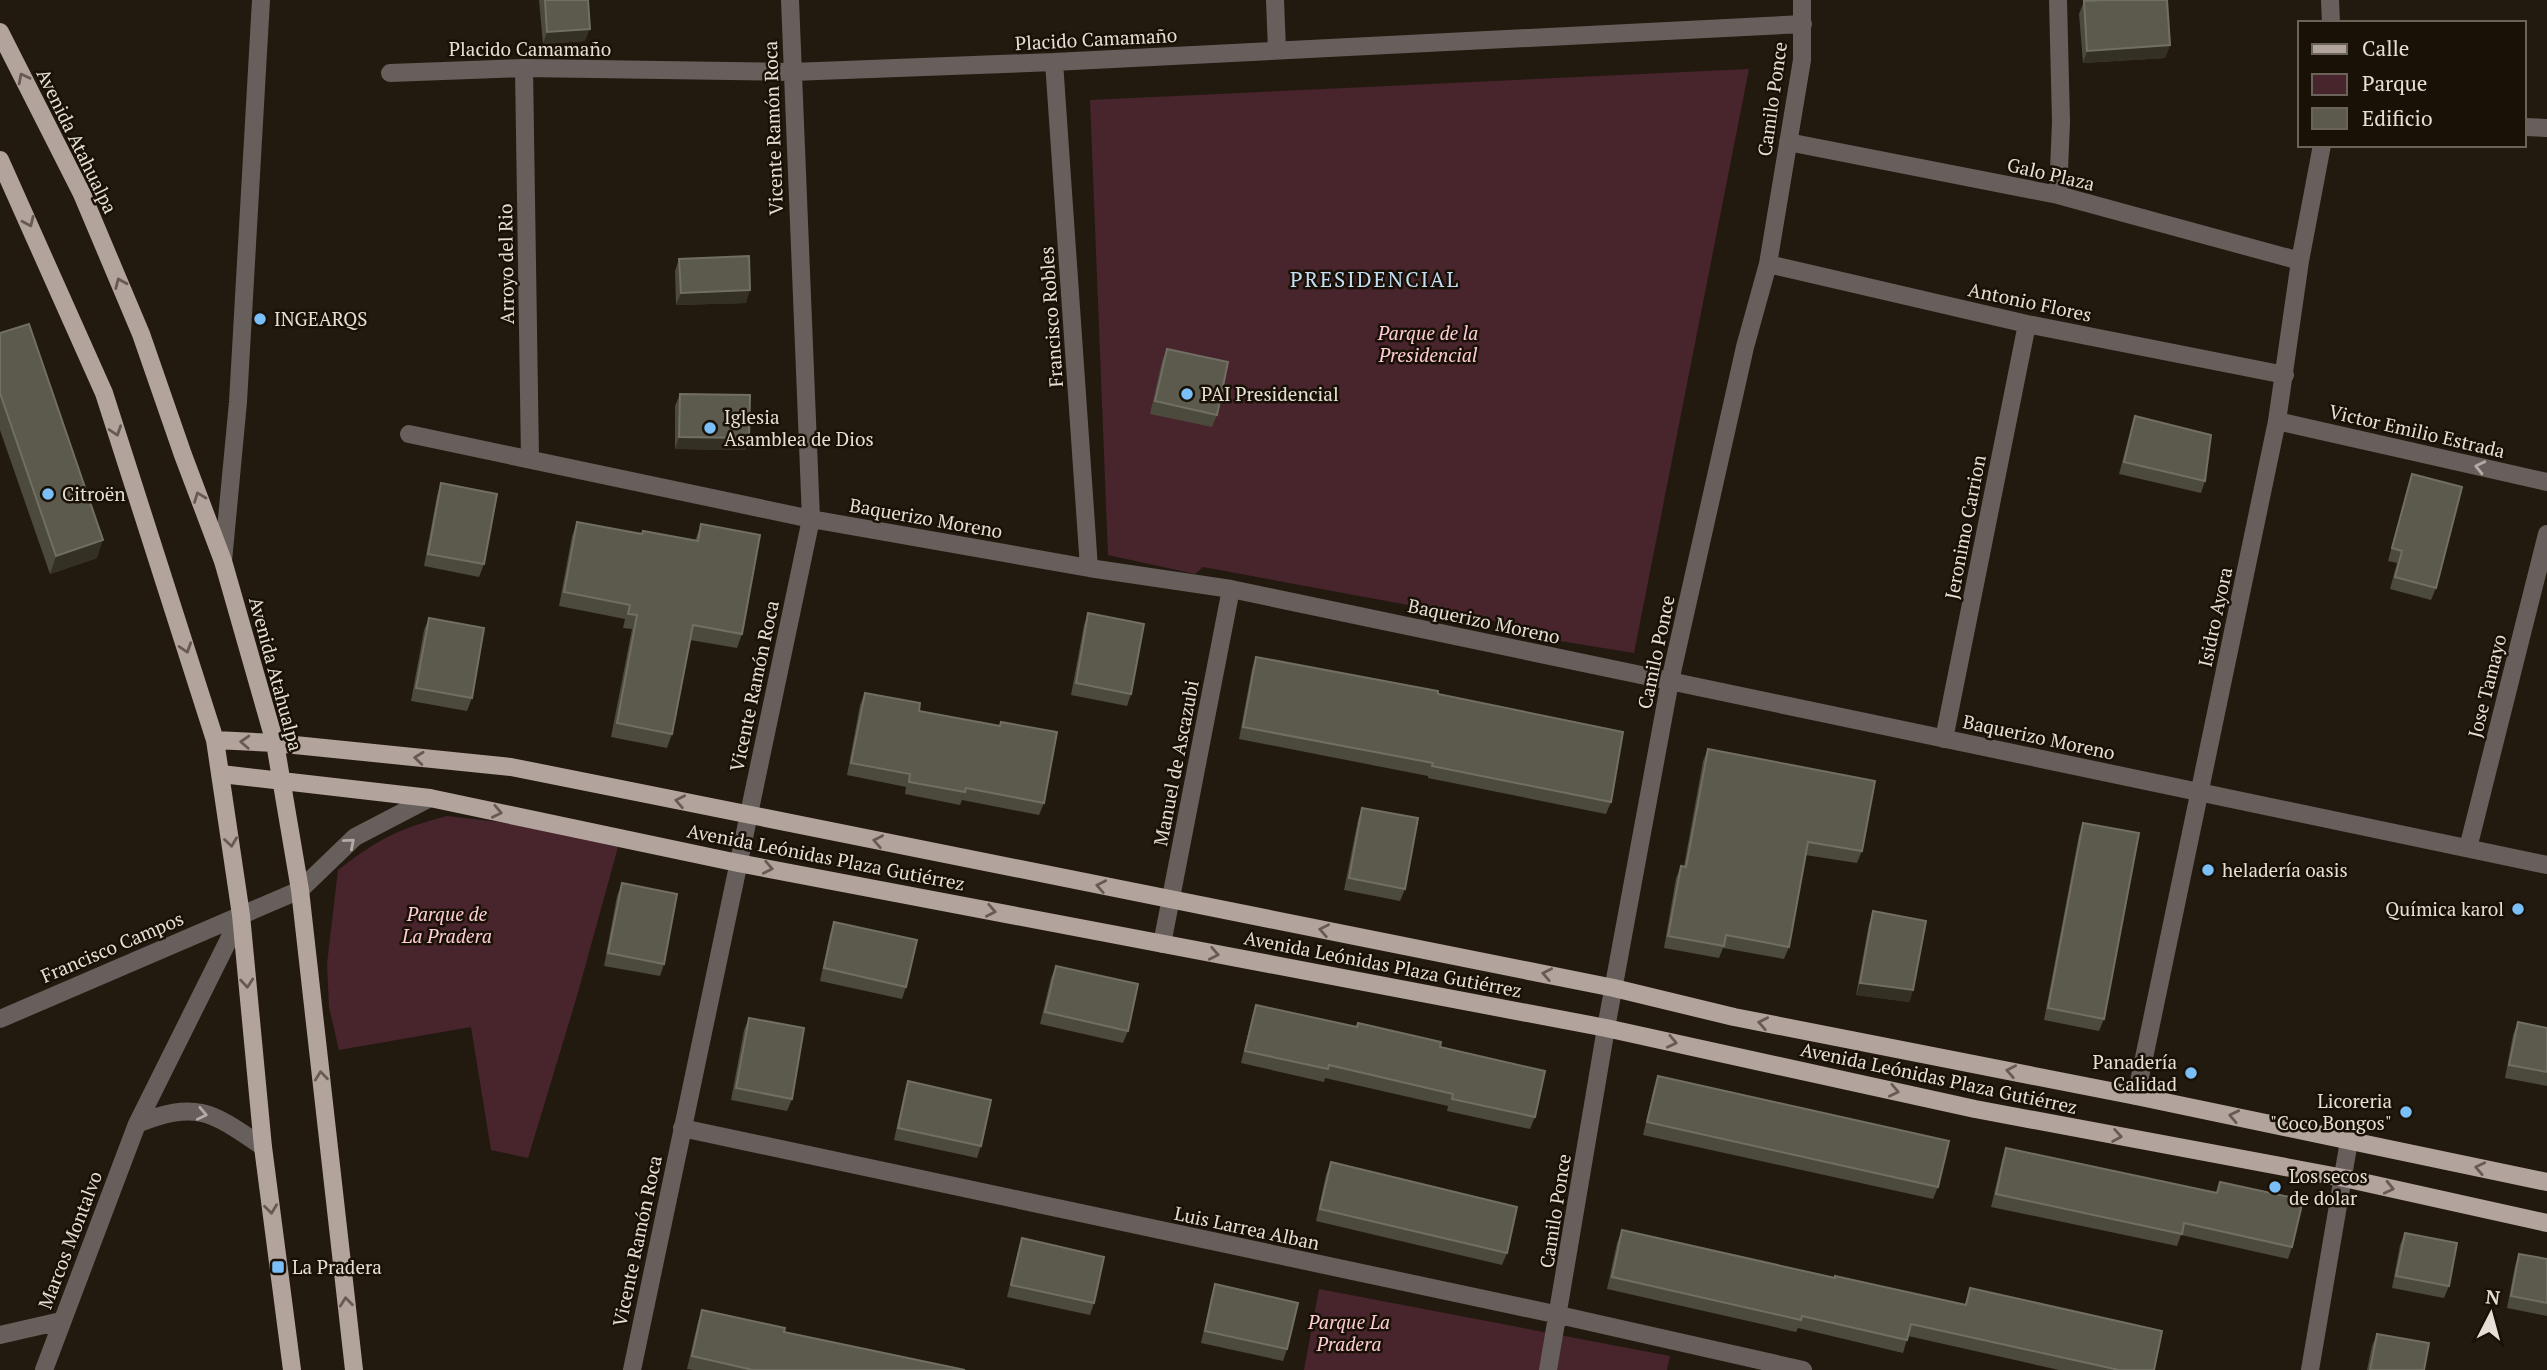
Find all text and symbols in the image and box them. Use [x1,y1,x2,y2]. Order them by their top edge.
legend [2298,21,2526,147]
street label: Placido Camamaño [1014,22,1178,55]
text: Calle [2362,34,2409,62]
street label: Placido Camamaño [449,36,611,61]
street label: Vicente Ramón Roca [757,40,788,216]
street label: Camilo Ponce [1751,40,1792,158]
street label: Avenida Atahualpa [32,64,124,218]
text: Parque [2362,69,2427,97]
one-way arrow [18,73,31,85]
text: Edificio [2362,104,2433,132]
street label: Galo Plaza [2005,151,2098,196]
street label: Arroyo del Rio [492,203,519,325]
one-way arrow [21,215,35,227]
street label: Francisco Robles [1033,246,1068,388]
district label: PRESIDENCIAL [1290,265,1460,293]
street label: Antonio Flores [1966,276,2094,327]
one-way arrow [114,278,128,290]
place label: INGEARQS [274,306,367,331]
marker: INGEARQS [252,311,268,327]
park label: Parque de la Presidencial [1377,320,1478,367]
place label: PAI Presidencial [1201,381,1339,406]
marker: PAI Presidencial [1179,386,1195,402]
street label: Victor Emilio Estrada [2327,398,2508,463]
place label: Iglesia Asamblea de Dios [724,404,874,451]
marker: Iglesia Asamblea de Dios [702,420,718,436]
one-way arrow [108,425,123,437]
street label: Jeronimo Carrion [1938,453,1991,601]
one-way arrow [2474,461,2486,475]
place label: Citroën [62,481,126,506]
marker: Citroën [40,486,56,502]
one-way arrow [193,491,207,503]
street label: Baquerizo Moreno [848,492,1005,543]
street label: Isidro Ayora [2192,564,2237,669]
street label: Baquerizo Moreno [1406,592,1562,649]
street label: Camilo Ponce [1631,593,1680,711]
street label: Avenida Atahualpa [244,594,309,754]
street label: Vicente Ramón Roca [723,598,784,774]
street label: Jose Tamayo [2462,631,2511,740]
one-way arrow [177,642,192,654]
street label: Manuel de Ascazubi [1147,678,1204,848]
street label: Baquerizo Moreno [1961,708,2117,765]
one-way arrow [239,734,250,749]
one-way arrow [413,750,425,765]
one-way arrow [674,795,686,810]
one-way arrow [491,803,503,818]
street label: Avenida Leónidas Plaza Gutiérrez [685,817,967,896]
one-way arrow [872,834,884,849]
one-way arrow [223,836,238,848]
one-way arrow [342,839,355,851]
place label: heladería oasis [2222,857,2348,882]
one-way arrow [762,860,773,875]
marker: heladería oasis [2200,862,2216,878]
one-way arrow [1095,879,1107,894]
place label: Química karol [2385,896,2504,921]
park label: Parque de La Pradera [401,901,492,948]
marker: Química karol [2510,901,2526,917]
one-way arrow [985,903,997,918]
street label: Francisco Campos [37,905,187,988]
one-way arrow [1318,923,1330,938]
street label: Avenida Leónidas Plaza Gutiérrez [1242,924,1524,1003]
one-way arrow [1208,945,1220,960]
one-way arrow [1541,968,1553,983]
one-way arrow [240,977,255,989]
one-way arrow [1757,1016,1769,1031]
one-way arrow [1666,1034,1678,1049]
street label: Avenida Leónidas Plaza Gutiérrez [1798,1036,2080,1119]
place label: Panadería Calidad [2093,1049,2177,1096]
one-way arrow [2005,1064,2017,1079]
marker: Panadería Calidad [2183,1065,2199,1081]
one-way arrow [314,1070,329,1082]
one-way arrow [1888,1083,1900,1098]
place label: Licoreria "Coco Bongos" [2270,1088,2392,1135]
marker: Licoreria "Coco Bongos" [2398,1104,2414,1120]
one-way arrow [196,1105,208,1120]
one-way arrow [2228,1110,2240,1125]
one-way arrow [2111,1127,2123,1142]
street label: Camilo Ponce [1533,1152,1576,1270]
street label: Vicente Ramón Roca [606,1153,667,1329]
one-way arrow [2474,1162,2486,1177]
place label: Los secos de dolar [2289,1163,2368,1210]
street label: Marcos Montalvo [32,1167,107,1312]
marker: Los secos de dolar [2267,1179,2283,1195]
one-way arrow [2383,1179,2395,1194]
street label: Luis Larrea Alban [1172,1200,1322,1255]
one-way arrow [263,1203,278,1215]
place label: La Pradera [292,1254,382,1279]
marker: La Pradera [270,1259,286,1275]
north arrow [2456,1279,2526,1349]
text: N [2484,1283,2502,1310]
one-way arrow [339,1296,354,1308]
park label: Parque La Pradera [1307,1309,1390,1356]

